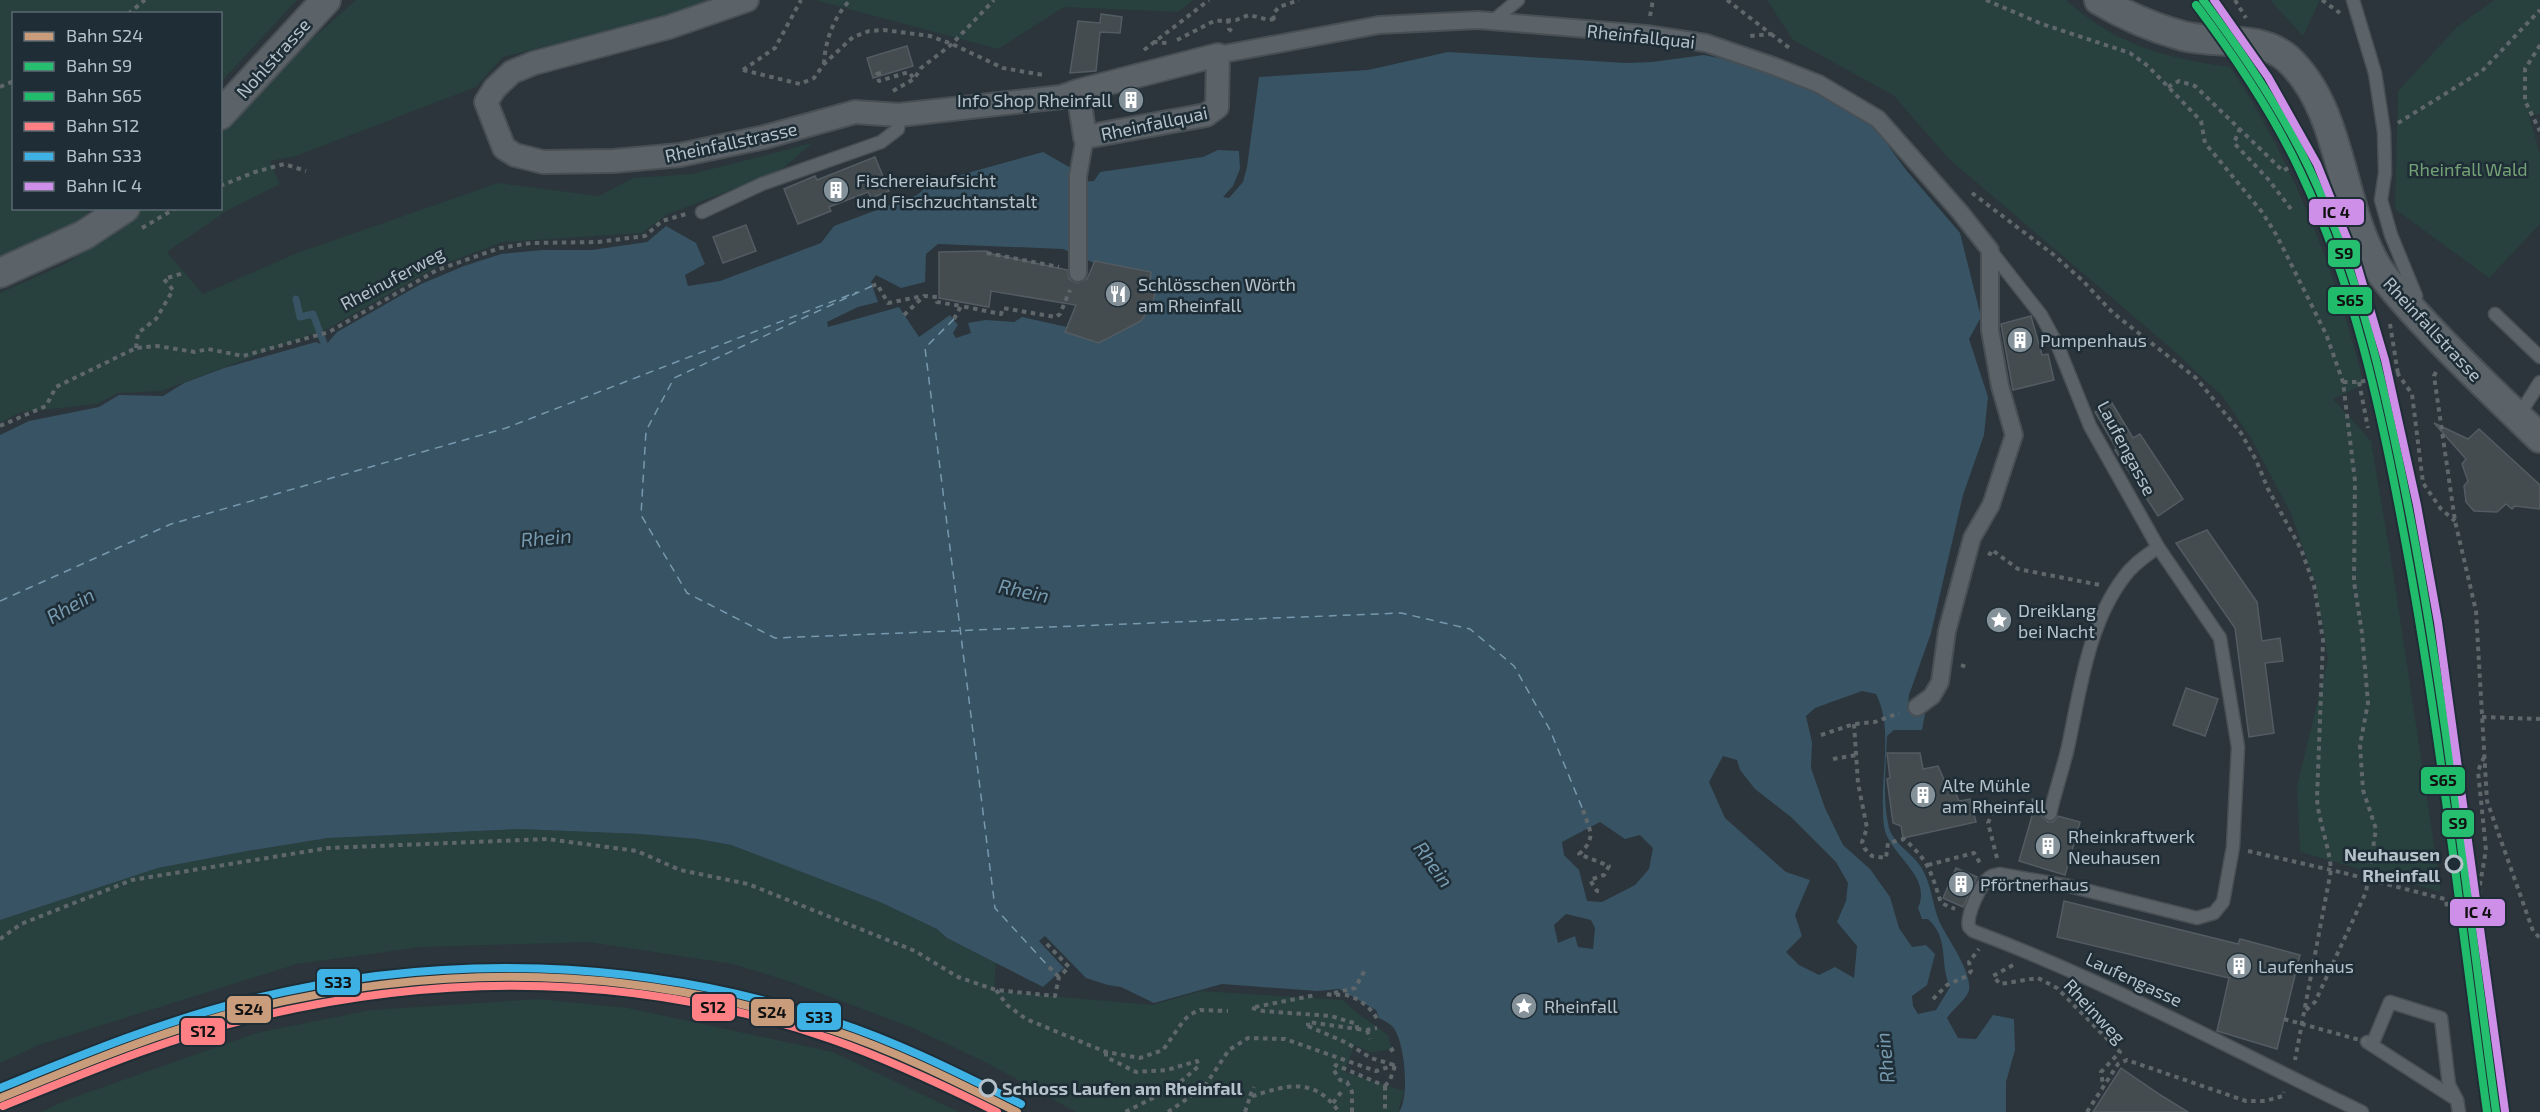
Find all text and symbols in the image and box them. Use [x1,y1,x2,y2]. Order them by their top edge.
legend [12,12,222,210]
street label: Nohlstrasse [231,14,315,102]
street label: Rheinfallquai [1586,19,1696,53]
text: Bahn S24 [66,24,143,46]
text: Bahn S9 [66,54,132,76]
text: Bahn S65 [66,84,142,106]
building icon: Info Shop Rheinfall [1116,85,1146,115]
place label: Info Shop Rheinfall [957,89,1113,111]
street label: Rheinfallquai [1099,101,1209,145]
text: Bahn S12 [66,114,139,136]
street label: Rheinfallstrasse [663,117,799,167]
text: Bahn S33 [66,144,142,166]
park label: Rheinfall Wald [2408,158,2528,180]
place label: Fischereiaufsicht und Fischzuchtanstalt [856,169,1038,212]
text: Bahn IC 4 [66,174,142,196]
building icon: Fischereiaufsicht und Fischzuchtanstalt [821,175,851,205]
line badge: IC 4 [2308,198,2365,226]
text: IC 4 [2322,202,2350,221]
line badge: S9 [2327,239,2361,268]
street label: Rheinuferweg [336,241,448,315]
text: S9 [2335,243,2353,262]
street label: Rheinfallstrasse [2379,272,2487,386]
place label: Schlösschen Wörth am Rheinfall [1138,273,1296,316]
restaurant icon: Schlösschen Wörth am Rheinfall [1103,279,1133,309]
line badge: S65 [2327,286,2373,315]
text: S65 [2336,290,2364,309]
building icon: Pumpenhaus [2005,325,2035,355]
place label: Pumpenhaus [2040,329,2147,351]
street label: Laufengasse [2093,397,2161,499]
water label: Rhein [519,523,573,551]
water label: Rhein [996,573,1052,607]
water label: Rhein [42,582,98,628]
place label: Dreiklang bei Nacht [2018,599,2096,642]
place icon: Dreiklang bei Nacht [1984,605,2014,635]
line badge: S65 [2420,766,2466,795]
text: S65 [2429,770,2457,789]
place label: Alte Mühle am Rheinfall [1942,774,2046,817]
building icon: Alte Mühle am Rheinfall [1908,780,1938,810]
line badge: S9 [2441,809,2475,838]
text: S9 [2449,813,2467,832]
place label: Rheinkraftwerk Neuhausen [2068,825,2195,868]
building icon: Rheinkraftwerk Neuhausen [2033,831,2063,861]
water label: Rhein [1409,836,1459,892]
place label: Neuhausen Rheinfall [2344,843,2440,886]
marker: Neuhausen Rheinfall [2445,855,2463,873]
building icon: Pförtnerhaus [1946,869,1976,899]
place label: Pförtnerhaus [1980,873,2089,895]
line badge: IC 4 [2449,898,2506,927]
text: IC 4 [2464,902,2492,921]
street label: Laufengasse [2082,947,2186,1011]
building icon: Laufenhaus [2224,951,2254,981]
place label: Laufenhaus [2258,955,2354,977]
line badge: S33 [316,968,361,996]
text: S33 [324,972,352,991]
street label: Rheinweg [2059,974,2131,1048]
place icon: Rheinfall [1509,991,1539,1021]
line badge: S12 [691,993,736,1022]
line badge: S24 [226,995,272,1024]
place label: Rheinfall [1544,995,1618,1017]
text: S12 [700,997,726,1016]
line badge: S24 [750,998,795,1027]
text: S24 [235,999,263,1018]
text: S24 [758,1002,786,1021]
line badge: S33 [796,1002,842,1031]
text: S33 [805,1007,833,1026]
line badge: S12 [180,1017,226,1046]
text: S12 [190,1021,216,1040]
water label: Rhein [1869,1031,1899,1085]
place label: Schloss Laufen am Rheinfall [1002,1077,1242,1099]
marker: Schloss Laufen am Rheinfall [979,1079,997,1097]

